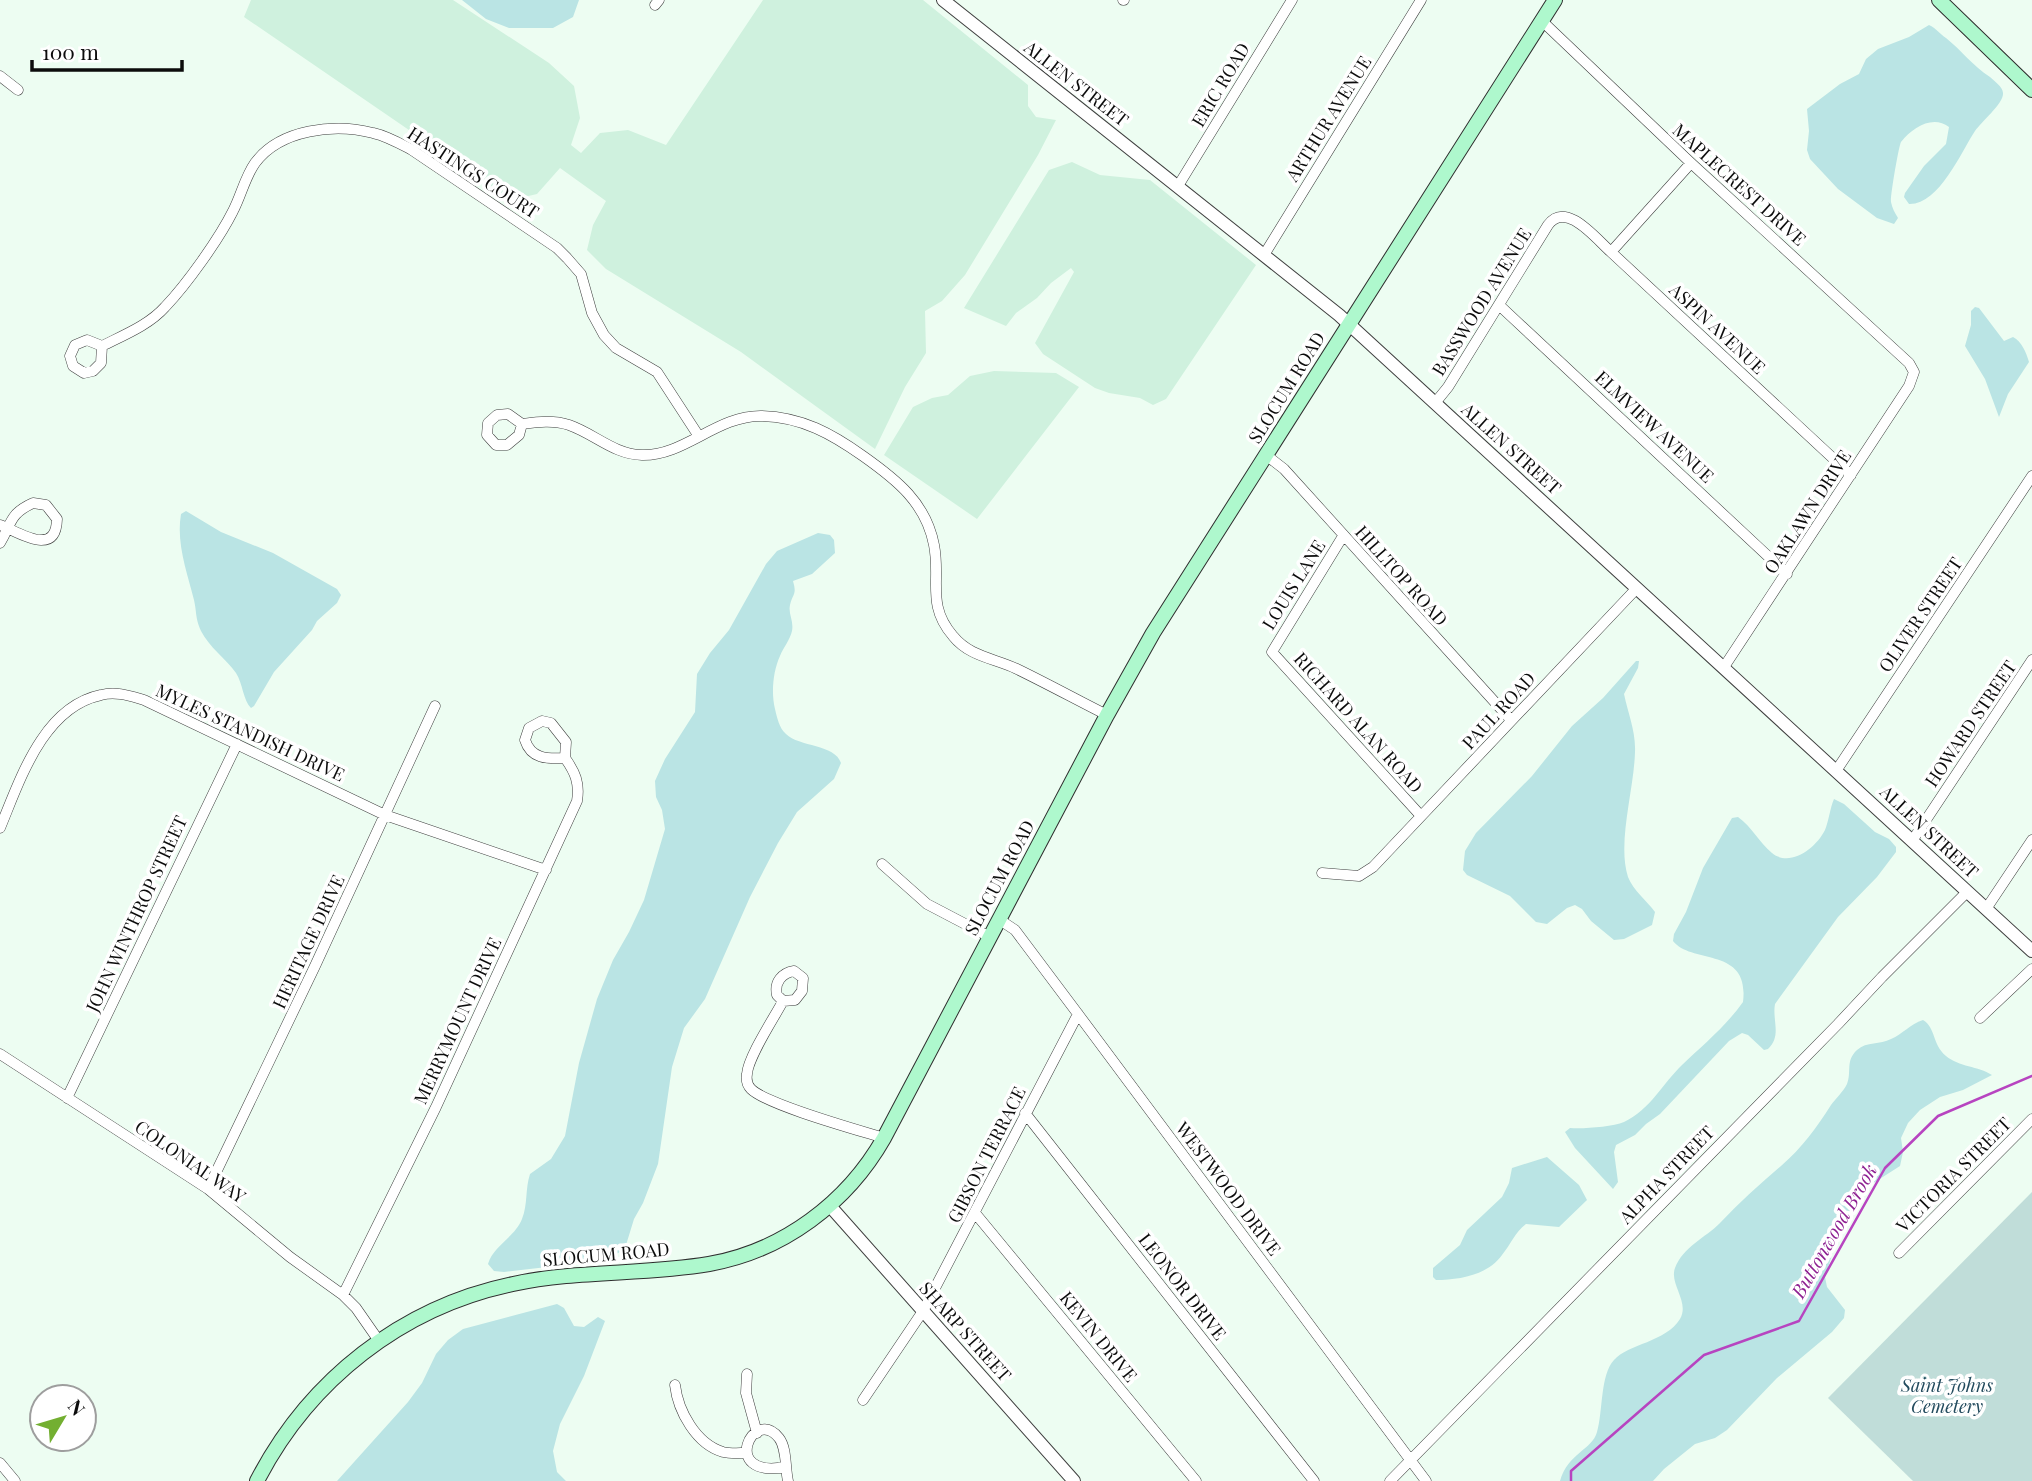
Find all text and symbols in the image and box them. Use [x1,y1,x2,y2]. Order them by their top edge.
scale bar [32,28,182,72]
street label: ALLEN STREET [1019,34,1134,131]
text: 100 m [42,37,99,65]
street label: ERIC ROAD [1186,38,1255,131]
street label: ARTHUR AVENUE [1279,51,1376,187]
street label: MAPLECREST DRIVE [1668,118,1811,251]
street label: HASTINGS COURT [403,121,544,224]
street label: BASSWOOD AVENUE [1426,223,1536,380]
street label: ASPIN AVENUE [1664,277,1771,379]
street label: SLOCUM ROAD [1242,327,1330,448]
street label: ELMVIEW AVENUE [1590,365,1719,488]
street label: ALLEN STREET [1456,397,1567,499]
street label: OAKLAWN DRIVE [1758,445,1856,578]
street label: HILLTOP ROAD [1350,520,1453,631]
street label: LOUIS LANE [1256,535,1330,634]
street label: OLIVER STREET [1873,552,1968,677]
street label: RICHARD ALAN ROAD [1289,647,1428,798]
street label: HOWARD STREET [1919,656,2021,791]
street label: PAUL ROAD [1456,667,1540,754]
street label: MYLES STANDISH DRIVE [152,678,349,786]
street label: ALLEN STREET [1875,779,1984,883]
street label: JOHN WINTHROP STREET [80,811,192,1017]
street label: SLOCUM ROAD [959,816,1040,939]
street label: HERITAGE DRIVE [267,871,350,1012]
street label: MERRYMOUNT DRIVE [408,933,506,1108]
street label: GIBSON TERRACE [941,1082,1031,1227]
street label: VICTORIA STREET [1890,1112,2016,1238]
street label: COLONIAL WAY [130,1114,251,1208]
street label: WESTWOOD DRIVE [1170,1116,1287,1260]
street label: ALPHA STREET [1613,1120,1719,1229]
water label: Buttonwood Brook [1784,1159,1882,1303]
street label: LEONOR DRIVE [1134,1228,1232,1345]
street label: SLOCUM ROAD [542,1237,670,1272]
street label: SHARP STREET [915,1276,1017,1386]
street label: KEVIN DRIVE [1055,1286,1143,1387]
park label: Saint Johns Cemetery [1900,1373,1993,1418]
north arrow [28,1383,98,1453]
text: N [63,1394,92,1421]

